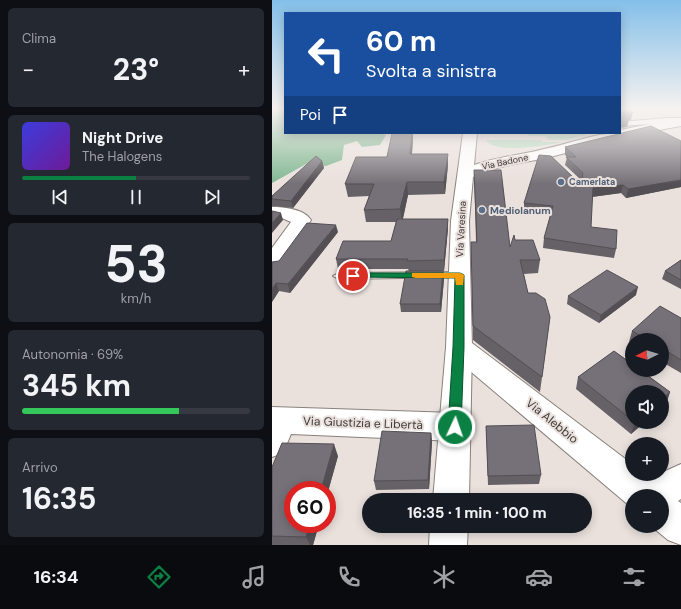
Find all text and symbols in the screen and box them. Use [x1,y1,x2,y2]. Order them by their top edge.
text: 60 m [366,23,436,60]
icon: left [300,28,352,80]
text: Clima [22,30,56,47]
text: 23° [113,50,159,89]
text: − [22,55,34,84]
text: + [238,55,250,84]
text: Svolta a sinistra [366,59,497,83]
icon: arrive [329,104,351,126]
text: Poi [300,105,321,125]
text: Night Drive [82,128,163,148]
text: The Halogens [82,148,162,165]
street label: Via Badone [481,151,529,173]
place label: Camerlata [569,176,615,188]
marker: Camerlata [556,177,566,187]
icon: previous [49,186,71,208]
icon: pause [125,186,147,208]
icon: next [201,186,223,208]
street label: Via Varesina [453,200,469,258]
place label: Mediolanum [490,204,551,217]
marker: Mediolanum [477,205,487,215]
text: 53 [104,230,168,298]
pin [336,259,370,293]
icon: arrive [342,265,364,287]
text: km/h [121,290,151,307]
north arrow [625,333,669,377]
map controls [625,333,669,533]
text: Autonomia · 69% [22,346,123,363]
text: 345 km [22,366,131,405]
button: sound [625,385,669,429]
street label: Via Alebbio [522,395,582,447]
position arrow [434,406,476,448]
street label: Via Giustizia e Libertà [303,413,423,433]
button: + [625,437,669,481]
text: Arrivo [22,459,58,476]
text: 16:35 [22,479,96,518]
speed limit sign: 60 [284,481,336,533]
button: − [625,489,669,533]
text: 16:35 · 1 min · 100 m [407,503,547,523]
icon: directions [145,563,173,591]
icon: music [240,563,268,591]
icon: phone [335,563,363,591]
icon: climate [430,563,458,591]
icon: car [525,563,553,591]
icon: filters [620,563,648,591]
text: 16:34 [33,565,79,589]

